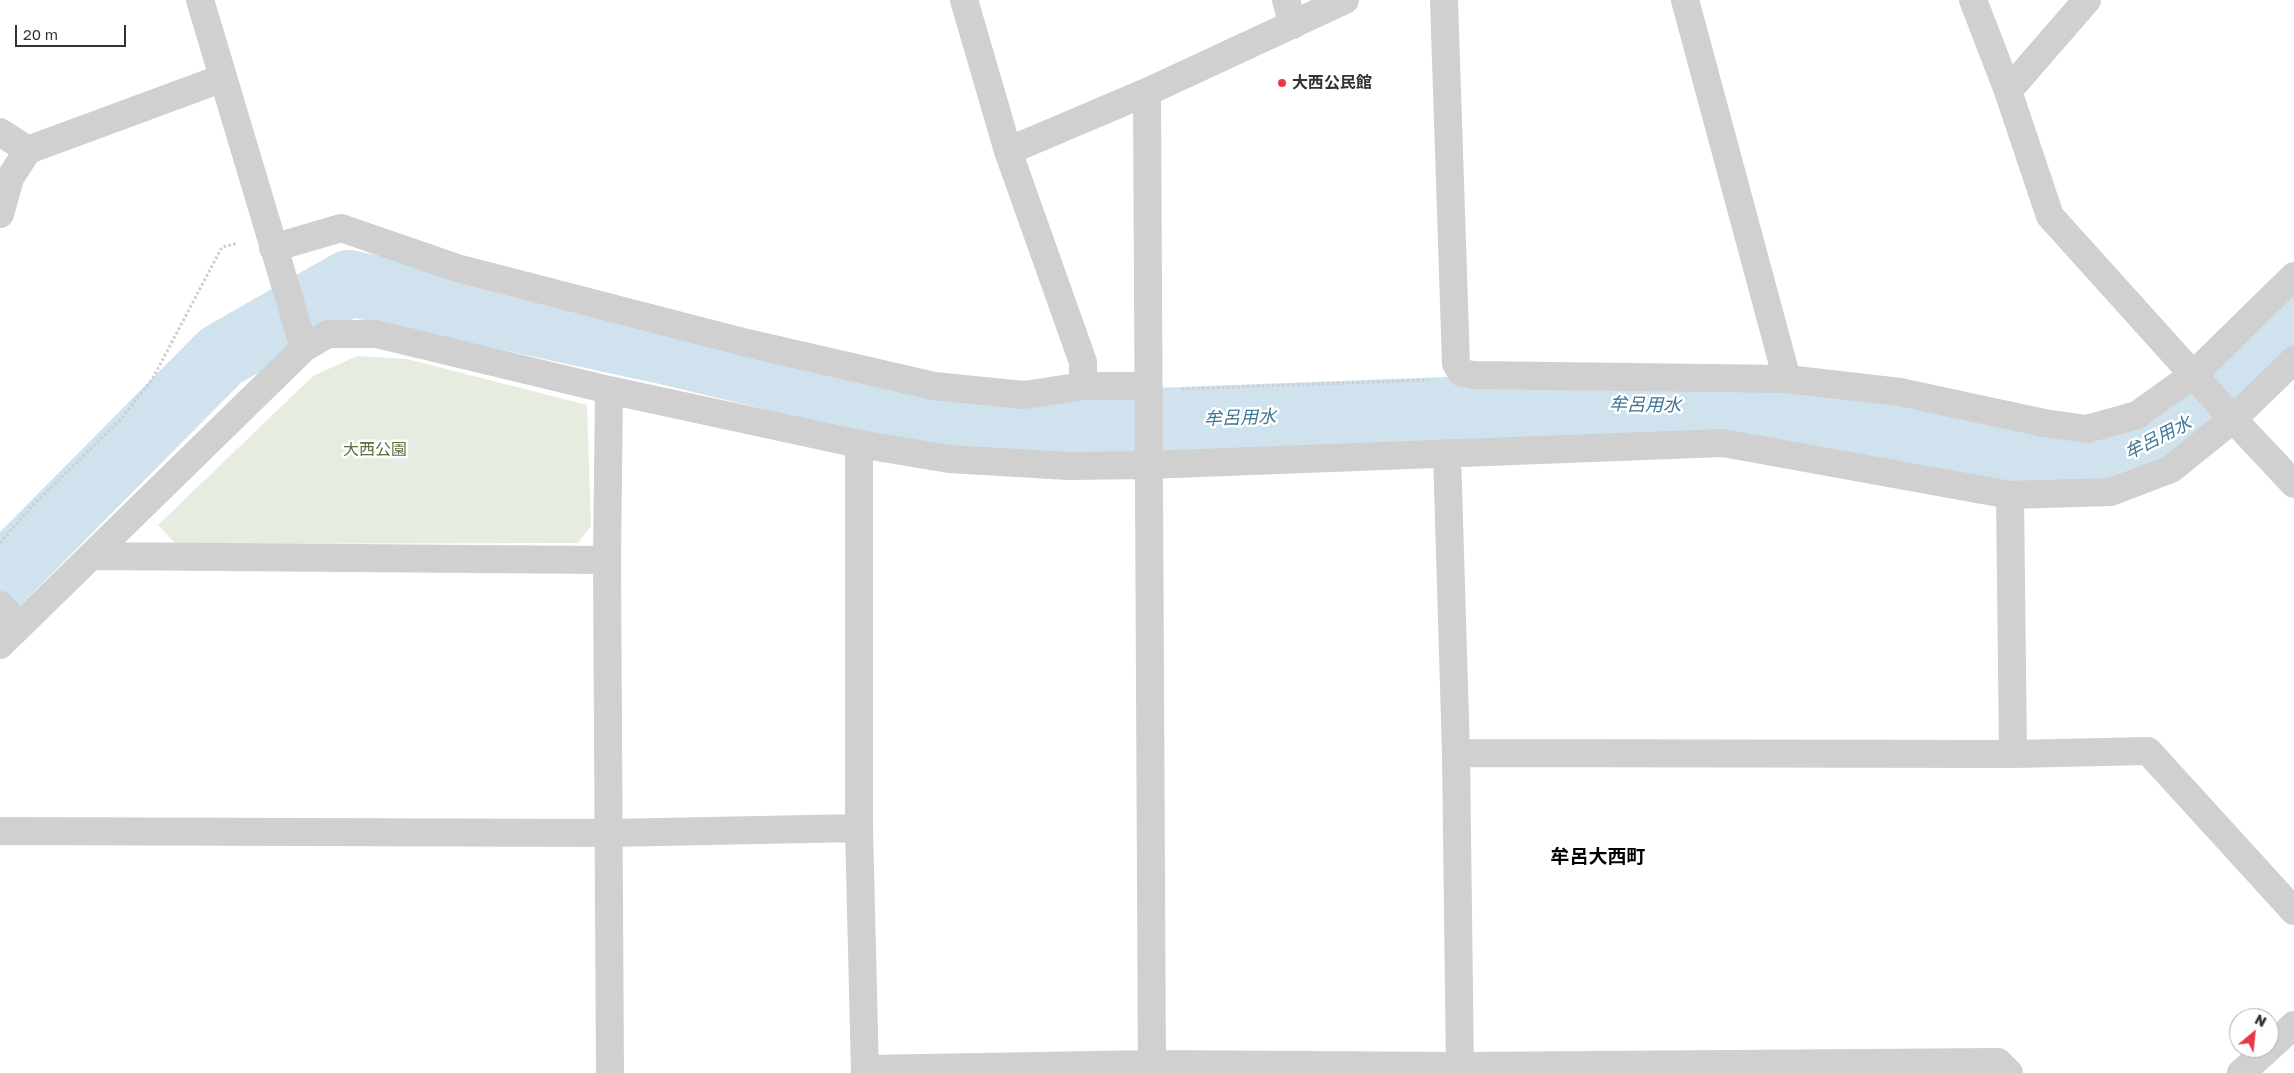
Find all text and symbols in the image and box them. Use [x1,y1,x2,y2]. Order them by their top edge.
scale bar [18,15,129,47]
text: 20 m [23,25,58,43]
place label: 大西公民館 [1292,73,1372,93]
marker: 大西公民館 [1276,77,1288,89]
water label: 牟呂用水 [1609,394,1681,416]
water label: 牟呂用水 [1204,406,1276,430]
water label: 牟呂用水 [2121,412,2195,464]
park label: 大西公園 [343,440,407,460]
district label: 牟呂大西町 [1551,846,1645,868]
north arrow [2229,1008,2279,1058]
text: N [2252,1010,2269,1030]

